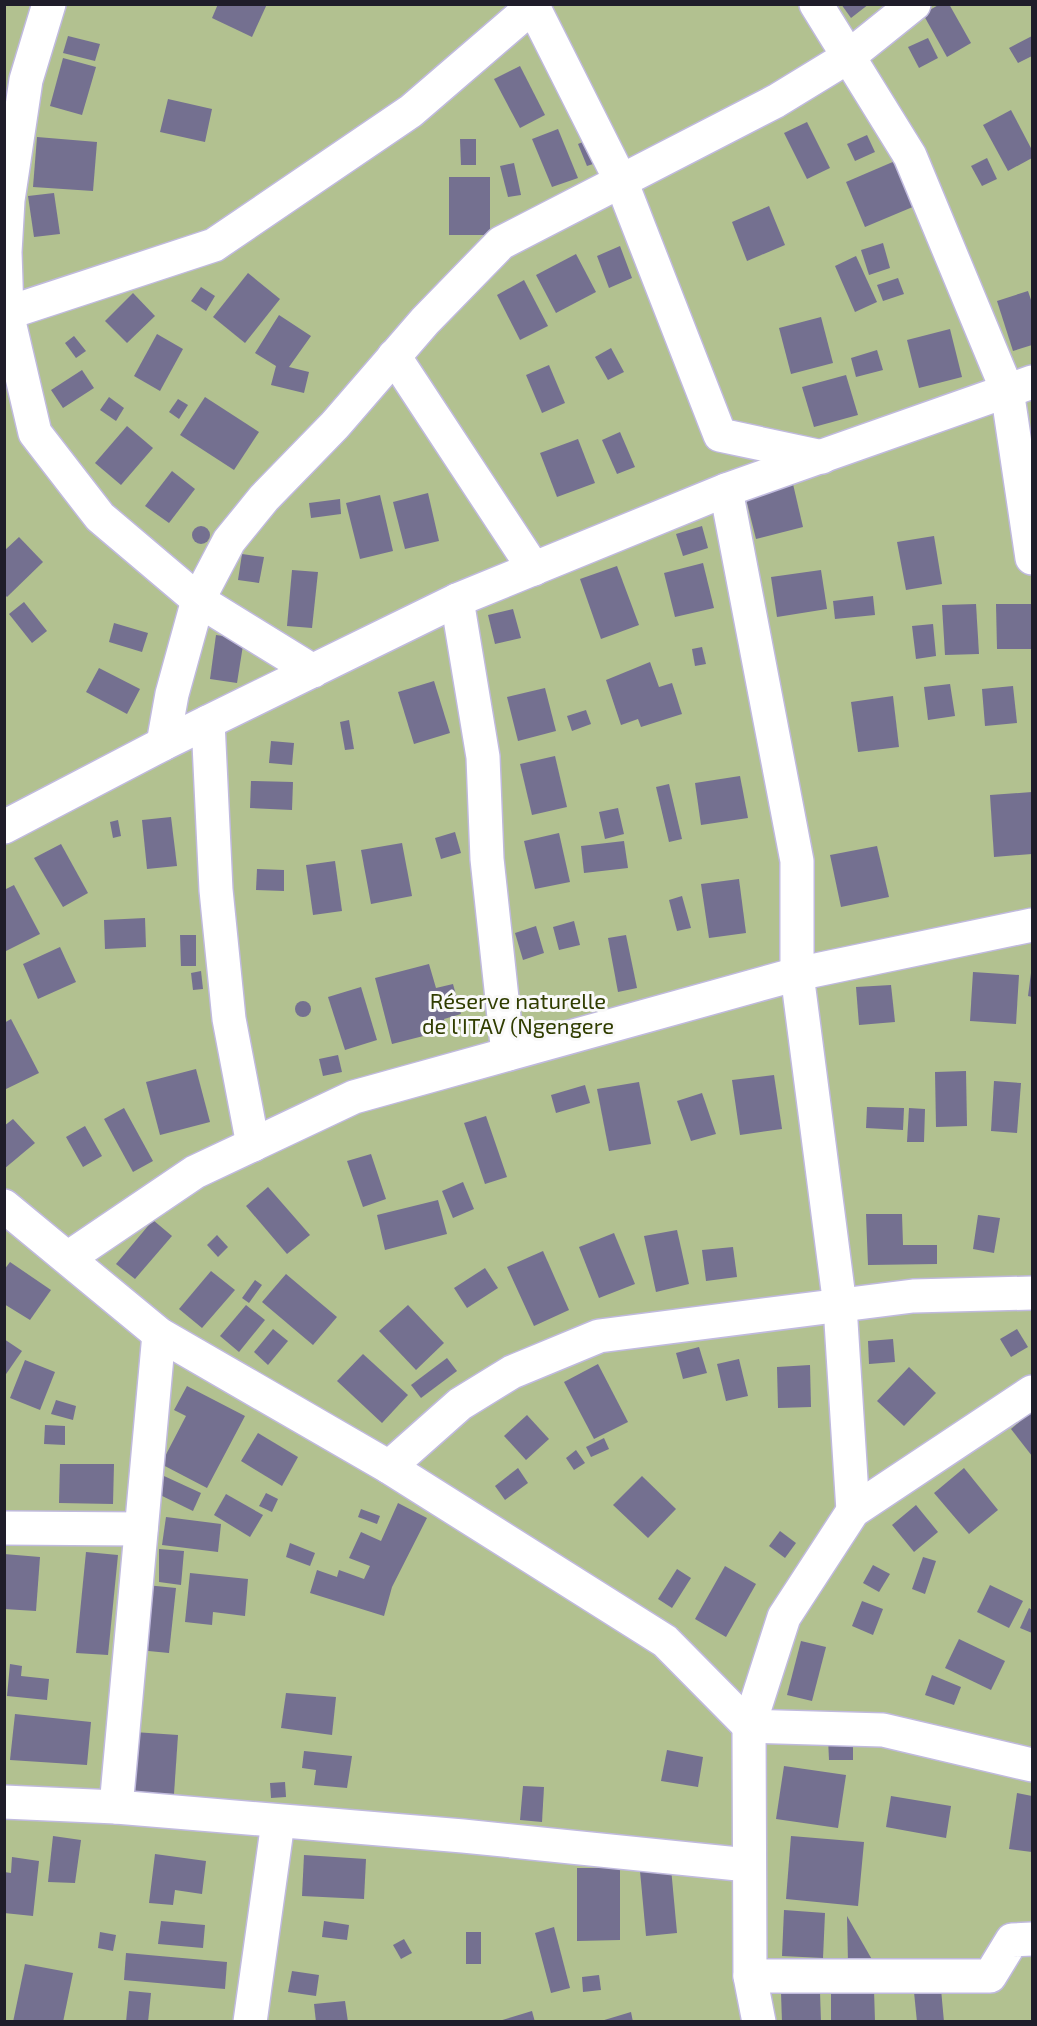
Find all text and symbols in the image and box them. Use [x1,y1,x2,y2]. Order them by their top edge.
park label: Réserve naturelle de l'ITAV (Ngengere [422,987,614,1038]

